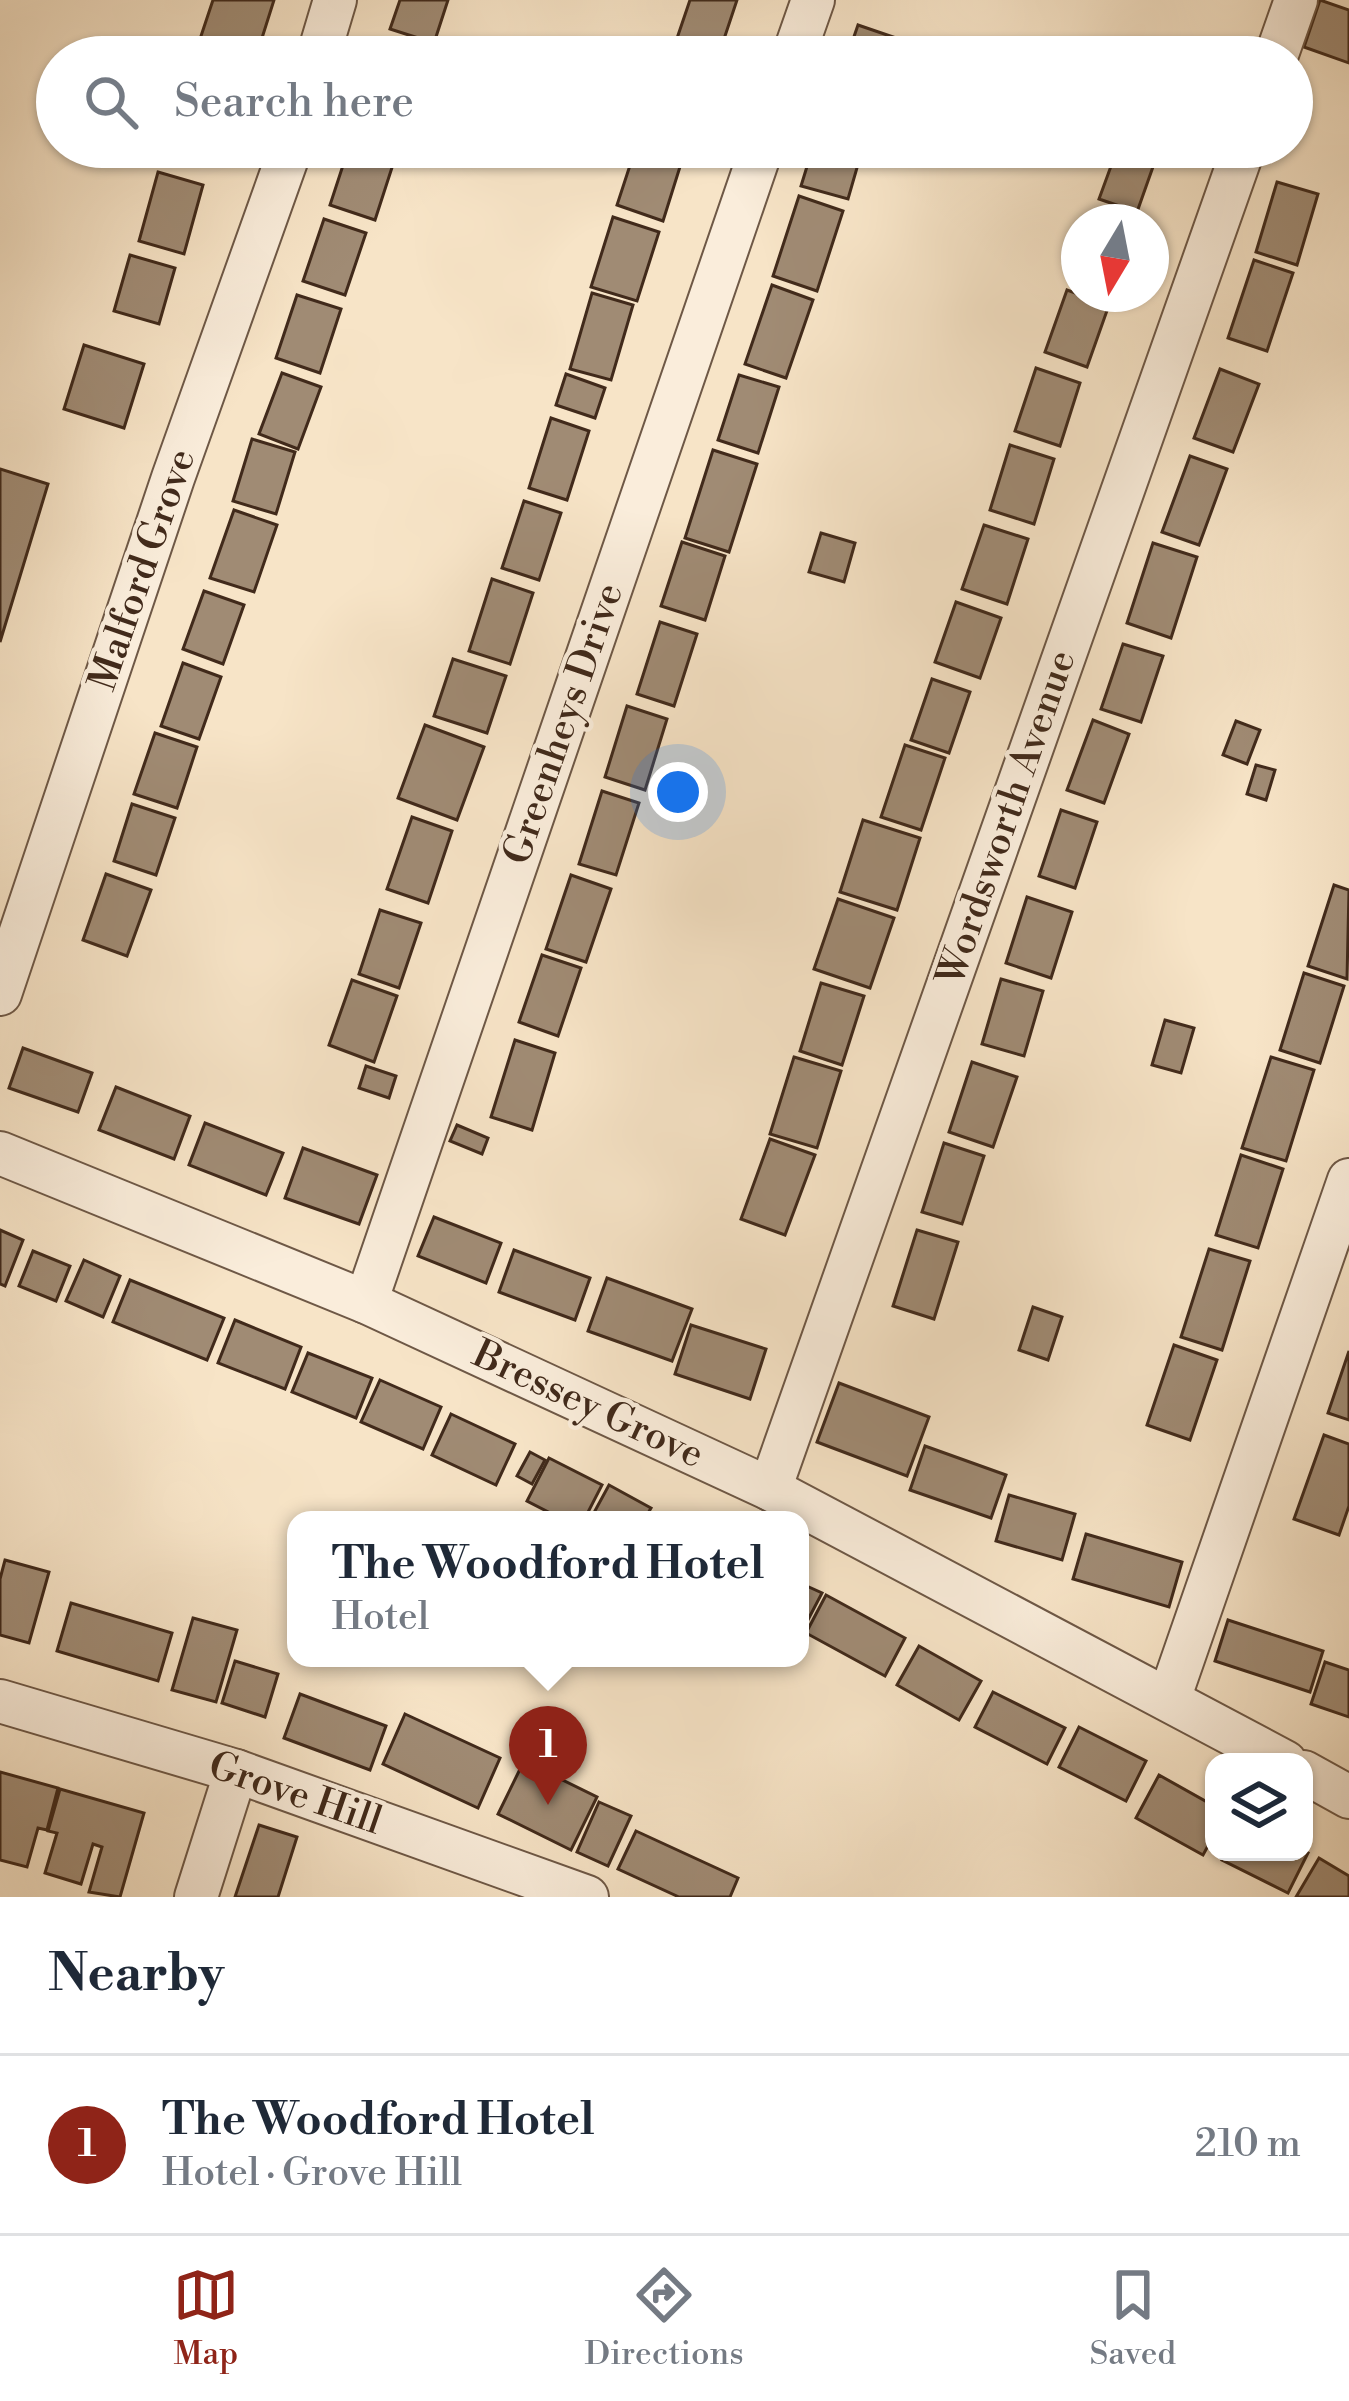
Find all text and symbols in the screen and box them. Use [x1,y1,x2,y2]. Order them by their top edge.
search box [36,36,1313,168]
icon: search [78,69,144,135]
text: Search here [174,74,414,131]
north arrow [1061,204,1169,312]
street label: Malford Grove [79,443,207,697]
street label: Greenheys Drive [493,577,635,871]
street label: Wordsworth Avenue [926,644,1087,994]
your location [648,762,708,822]
street label: Bressey Grove [464,1330,711,1480]
popup [287,1511,809,1667]
text: The Woodford Hotel [332,1536,764,1593]
text: Hotel [332,1593,429,1642]
pin: 1 [509,1706,587,1805]
street label: Grove Hill [202,1742,388,1846]
map controls [1205,1753,1313,1861]
button: layers [1205,1753,1313,1861]
text: Nearby [48,1943,224,2007]
text: The Woodford Hotel [162,2092,595,2149]
text: 1 [78,2120,96,2169]
text: 210 m [1195,2120,1301,2169]
text: Hotel · Grove Hill [162,2149,462,2198]
tab: Map [173,2262,239,2375]
tab: Directions [585,2262,744,2375]
tab: Saved [1089,2262,1176,2375]

